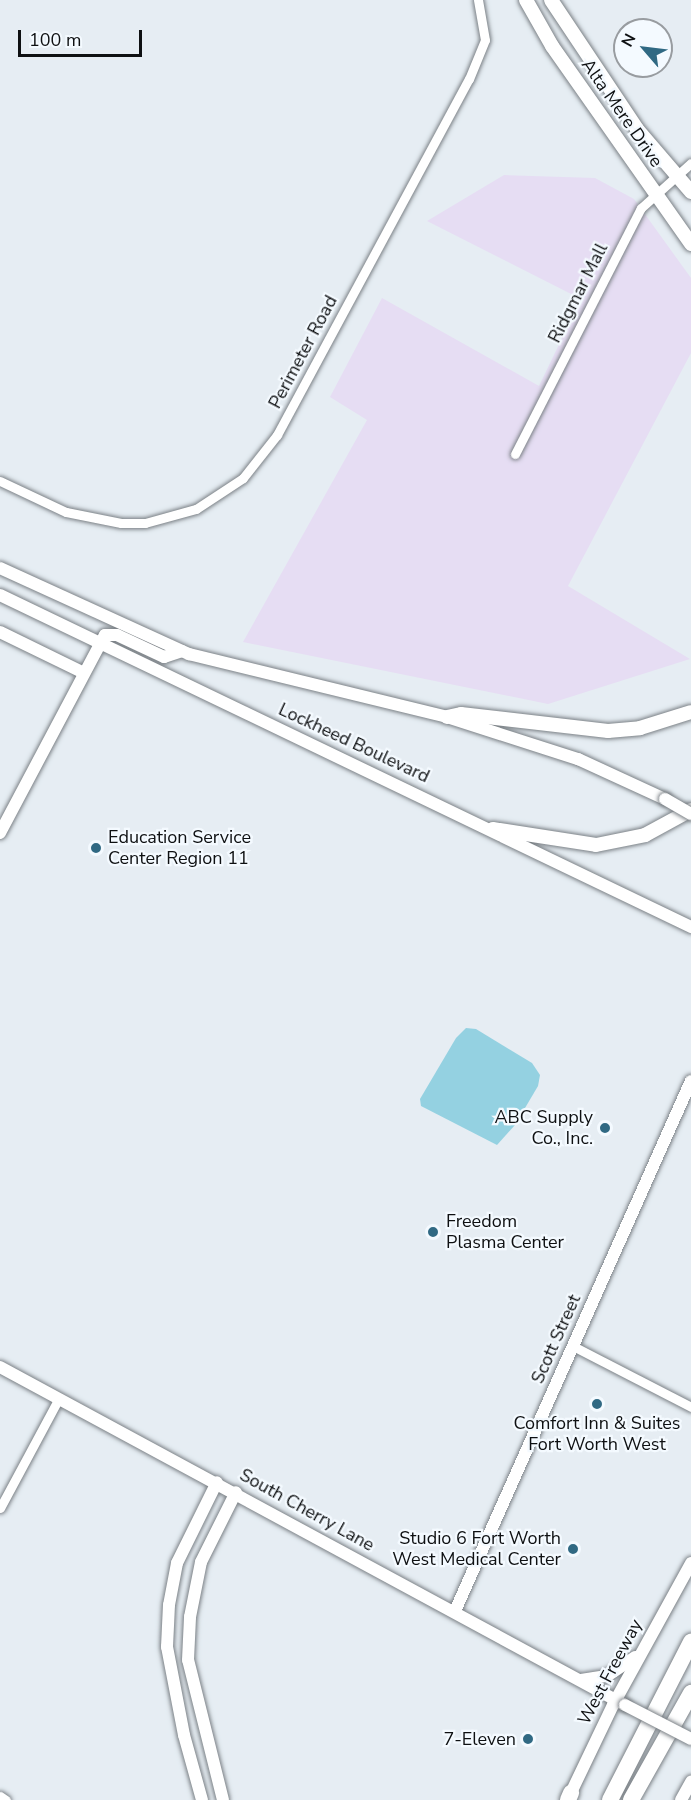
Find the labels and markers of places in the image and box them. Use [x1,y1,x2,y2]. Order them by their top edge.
place label: Education Service Center Region 11 [108,827,251,870]
marker: Education Service Center Region 11 [89,841,103,855]
place label: ABC Supply Co., Inc. [494,1107,593,1150]
marker: ABC Supply Co., Inc. [598,1121,612,1135]
place label: Freedom Plasma Center [446,1211,564,1254]
marker: Freedom Plasma Center [424,1223,442,1241]
marker: Comfort Inn & Suites Fort Worth West [590,1397,604,1411]
place label: Comfort Inn & Suites Fort Worth West [513,1413,681,1456]
place label: Studio 6 Fort Worth West Medical Center [392,1528,561,1570]
marker: Studio 6 Fort Worth West Medical Center [566,1542,580,1556]
place label: 7-Eleven [443,1728,516,1750]
marker: 7-Eleven [521,1732,535,1746]

